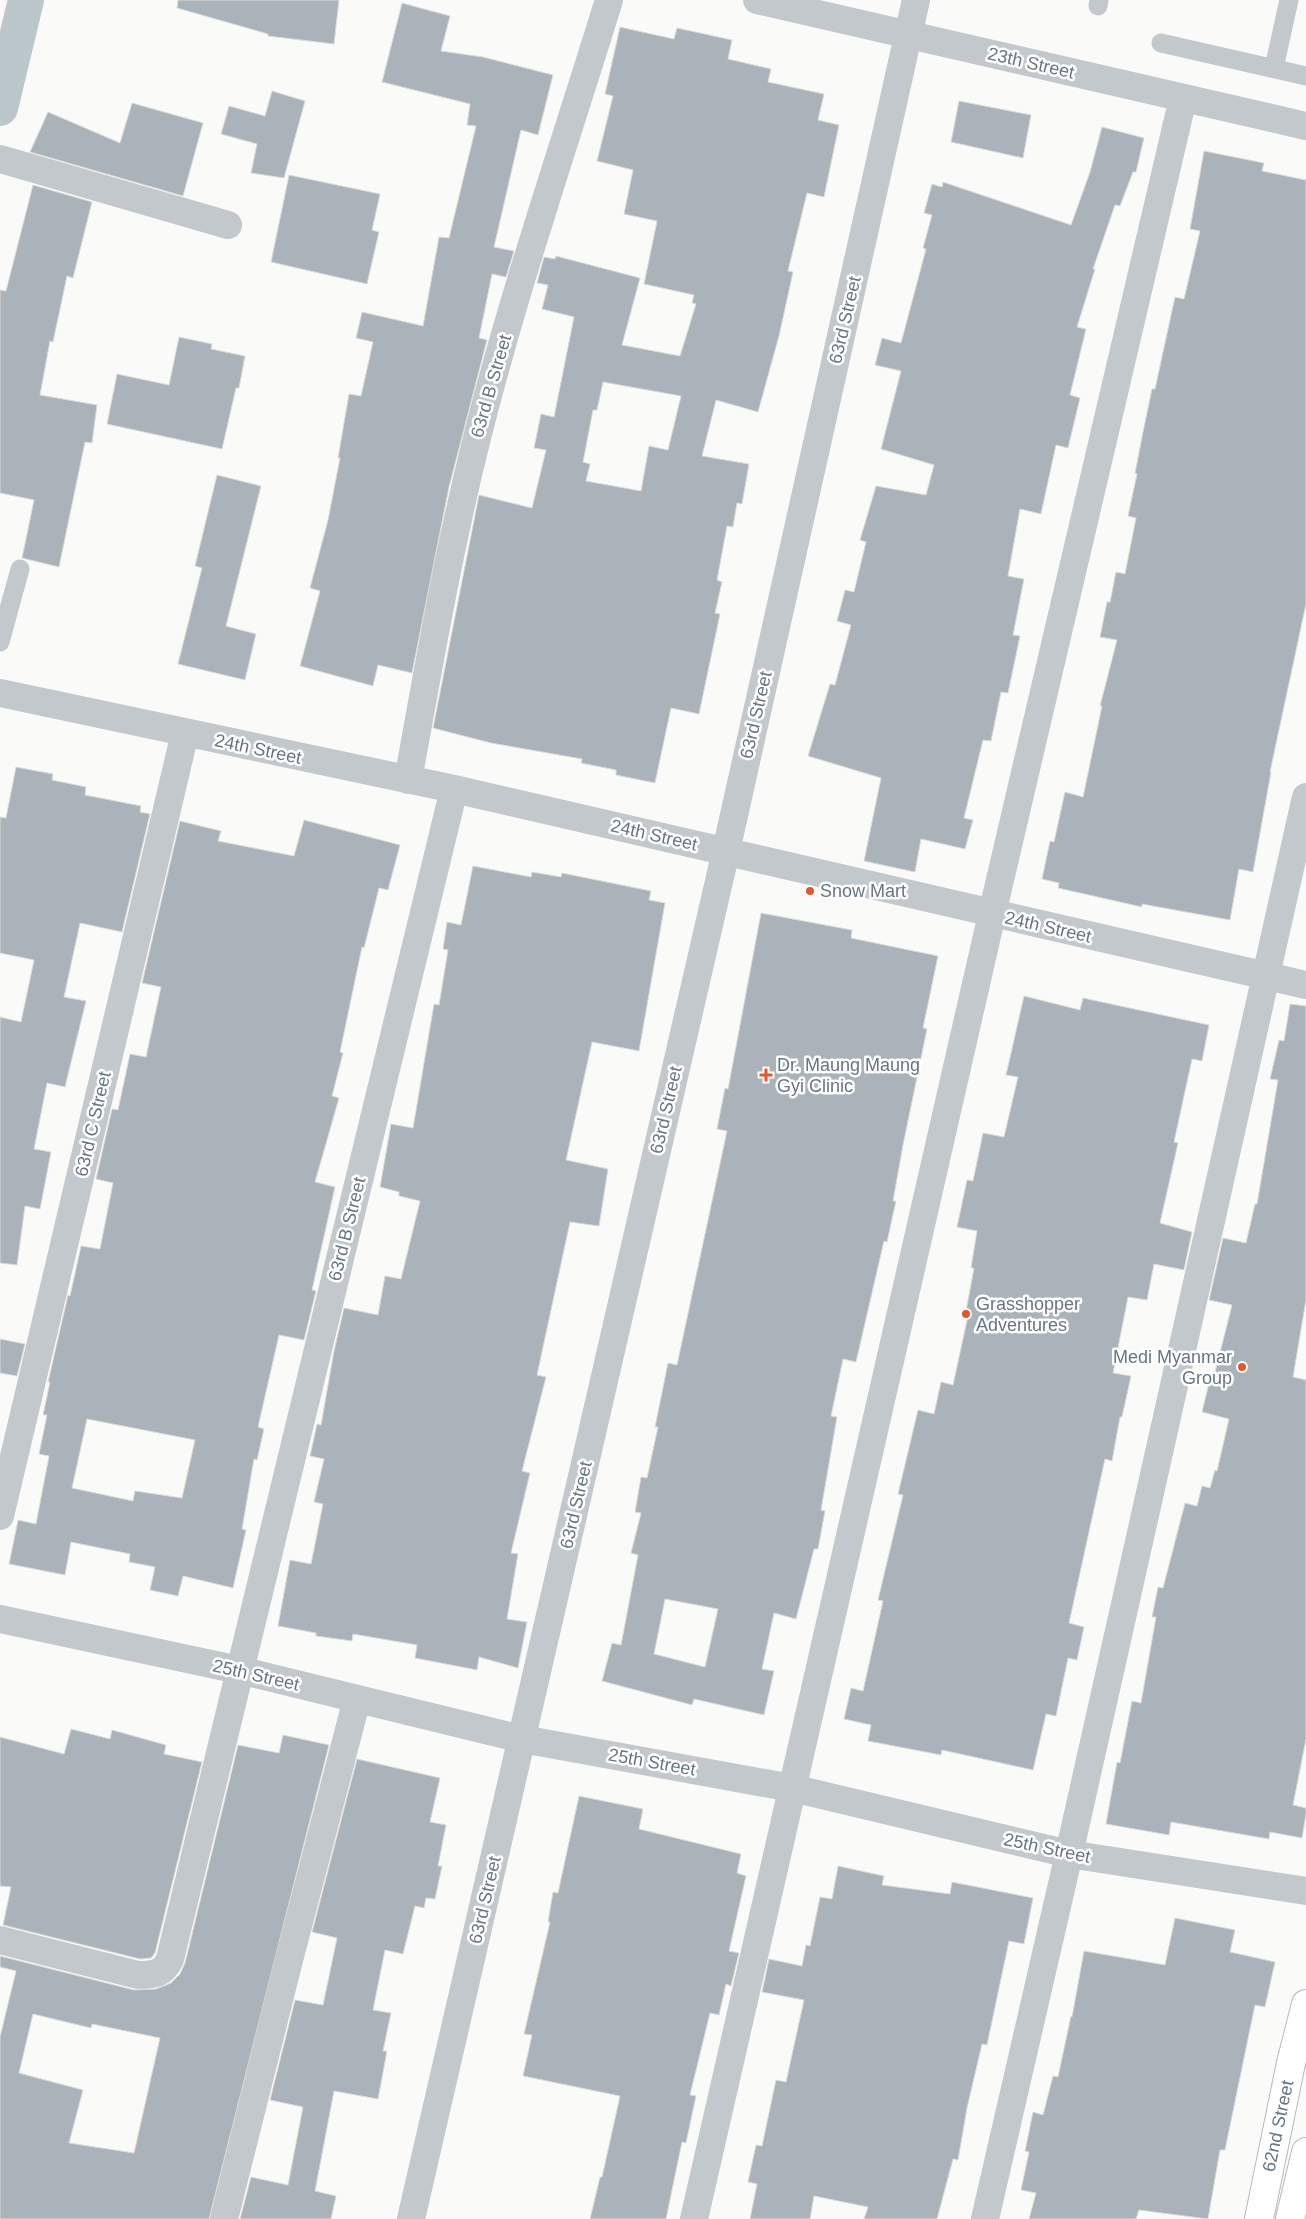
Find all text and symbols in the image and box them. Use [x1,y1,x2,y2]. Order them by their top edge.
street label: 23th Street [986,43,1076,83]
street label: 63rd Street [825,274,865,366]
street label: 63rd B Street [467,332,515,440]
street label: 63rd Street [736,669,776,761]
street label: 24th Street [213,730,303,768]
street label: 24th Street [609,815,699,855]
place label: Snow Mart [820,881,906,901]
marker: Snow Mart [804,885,816,897]
street label: 24th Street [1003,907,1093,947]
place label: Dr. Maung Maung Gyi Clinic [777,1055,920,1096]
street label: 63rd Street [646,1064,686,1156]
marker: Dr. Maung Maung Gyi Clinic [759,1068,773,1082]
street label: 63rd C Street [71,1070,115,1178]
street label: 63rd B Street [324,1175,370,1283]
place label: Grasshopper Adventures [976,1294,1080,1335]
marker: Grasshopper Adventures [960,1308,972,1320]
place label: Medi Myanmar Group [1113,1347,1232,1388]
marker: Medi Myanmar Group [1236,1361,1248,1373]
street label: 63rd Street [556,1459,596,1551]
street label: 25th Street [211,1655,301,1695]
street label: 25th Street [607,1745,697,1779]
street label: 25th Street [1002,1829,1092,1867]
street label: 63rd Street [465,1854,505,1946]
street label: 62nd Street [1259,2078,1297,2174]

